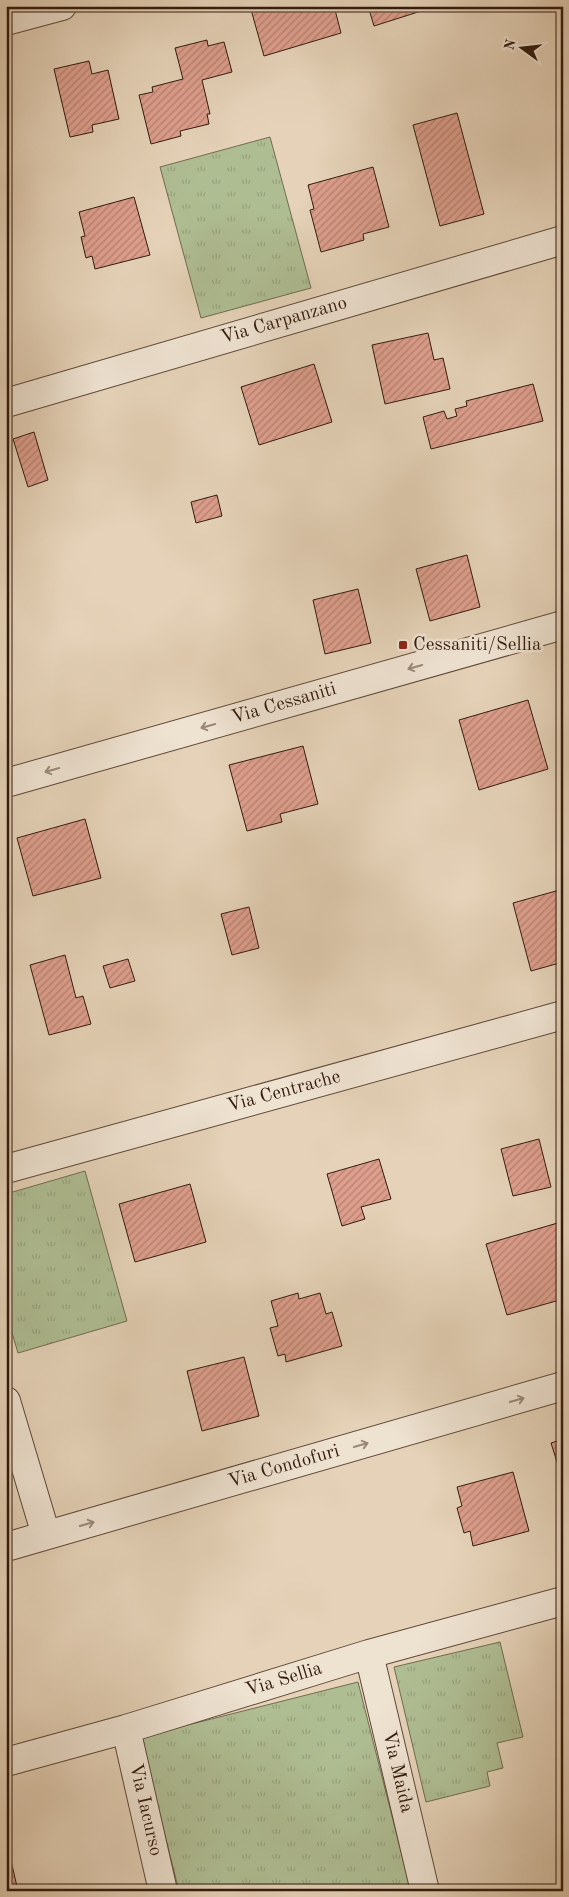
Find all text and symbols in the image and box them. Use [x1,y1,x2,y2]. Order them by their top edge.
north arrow [496,22,546,72]
text: N [502,38,519,52]
street label: Via Carpanzano [219,294,349,348]
place label: Cessaniti/Sellia [413,636,542,655]
marker: Cessaniti/Sellia [397,639,409,651]
one-way arrow [407,663,423,673]
street label: Via Cessaniti [229,680,339,728]
one-way arrow [200,722,216,731]
one-way arrow [44,766,60,776]
street label: Via Centrache [225,1068,343,1116]
one-way arrow [508,1394,524,1404]
one-way arrow [352,1439,368,1449]
street label: Via Condofuri [226,1442,342,1492]
one-way arrow [78,1518,94,1528]
street label: Via Sellia [243,1659,325,1701]
street label: Via Maida [378,1729,416,1815]
street label: Via Iacurso [125,1762,165,1858]

